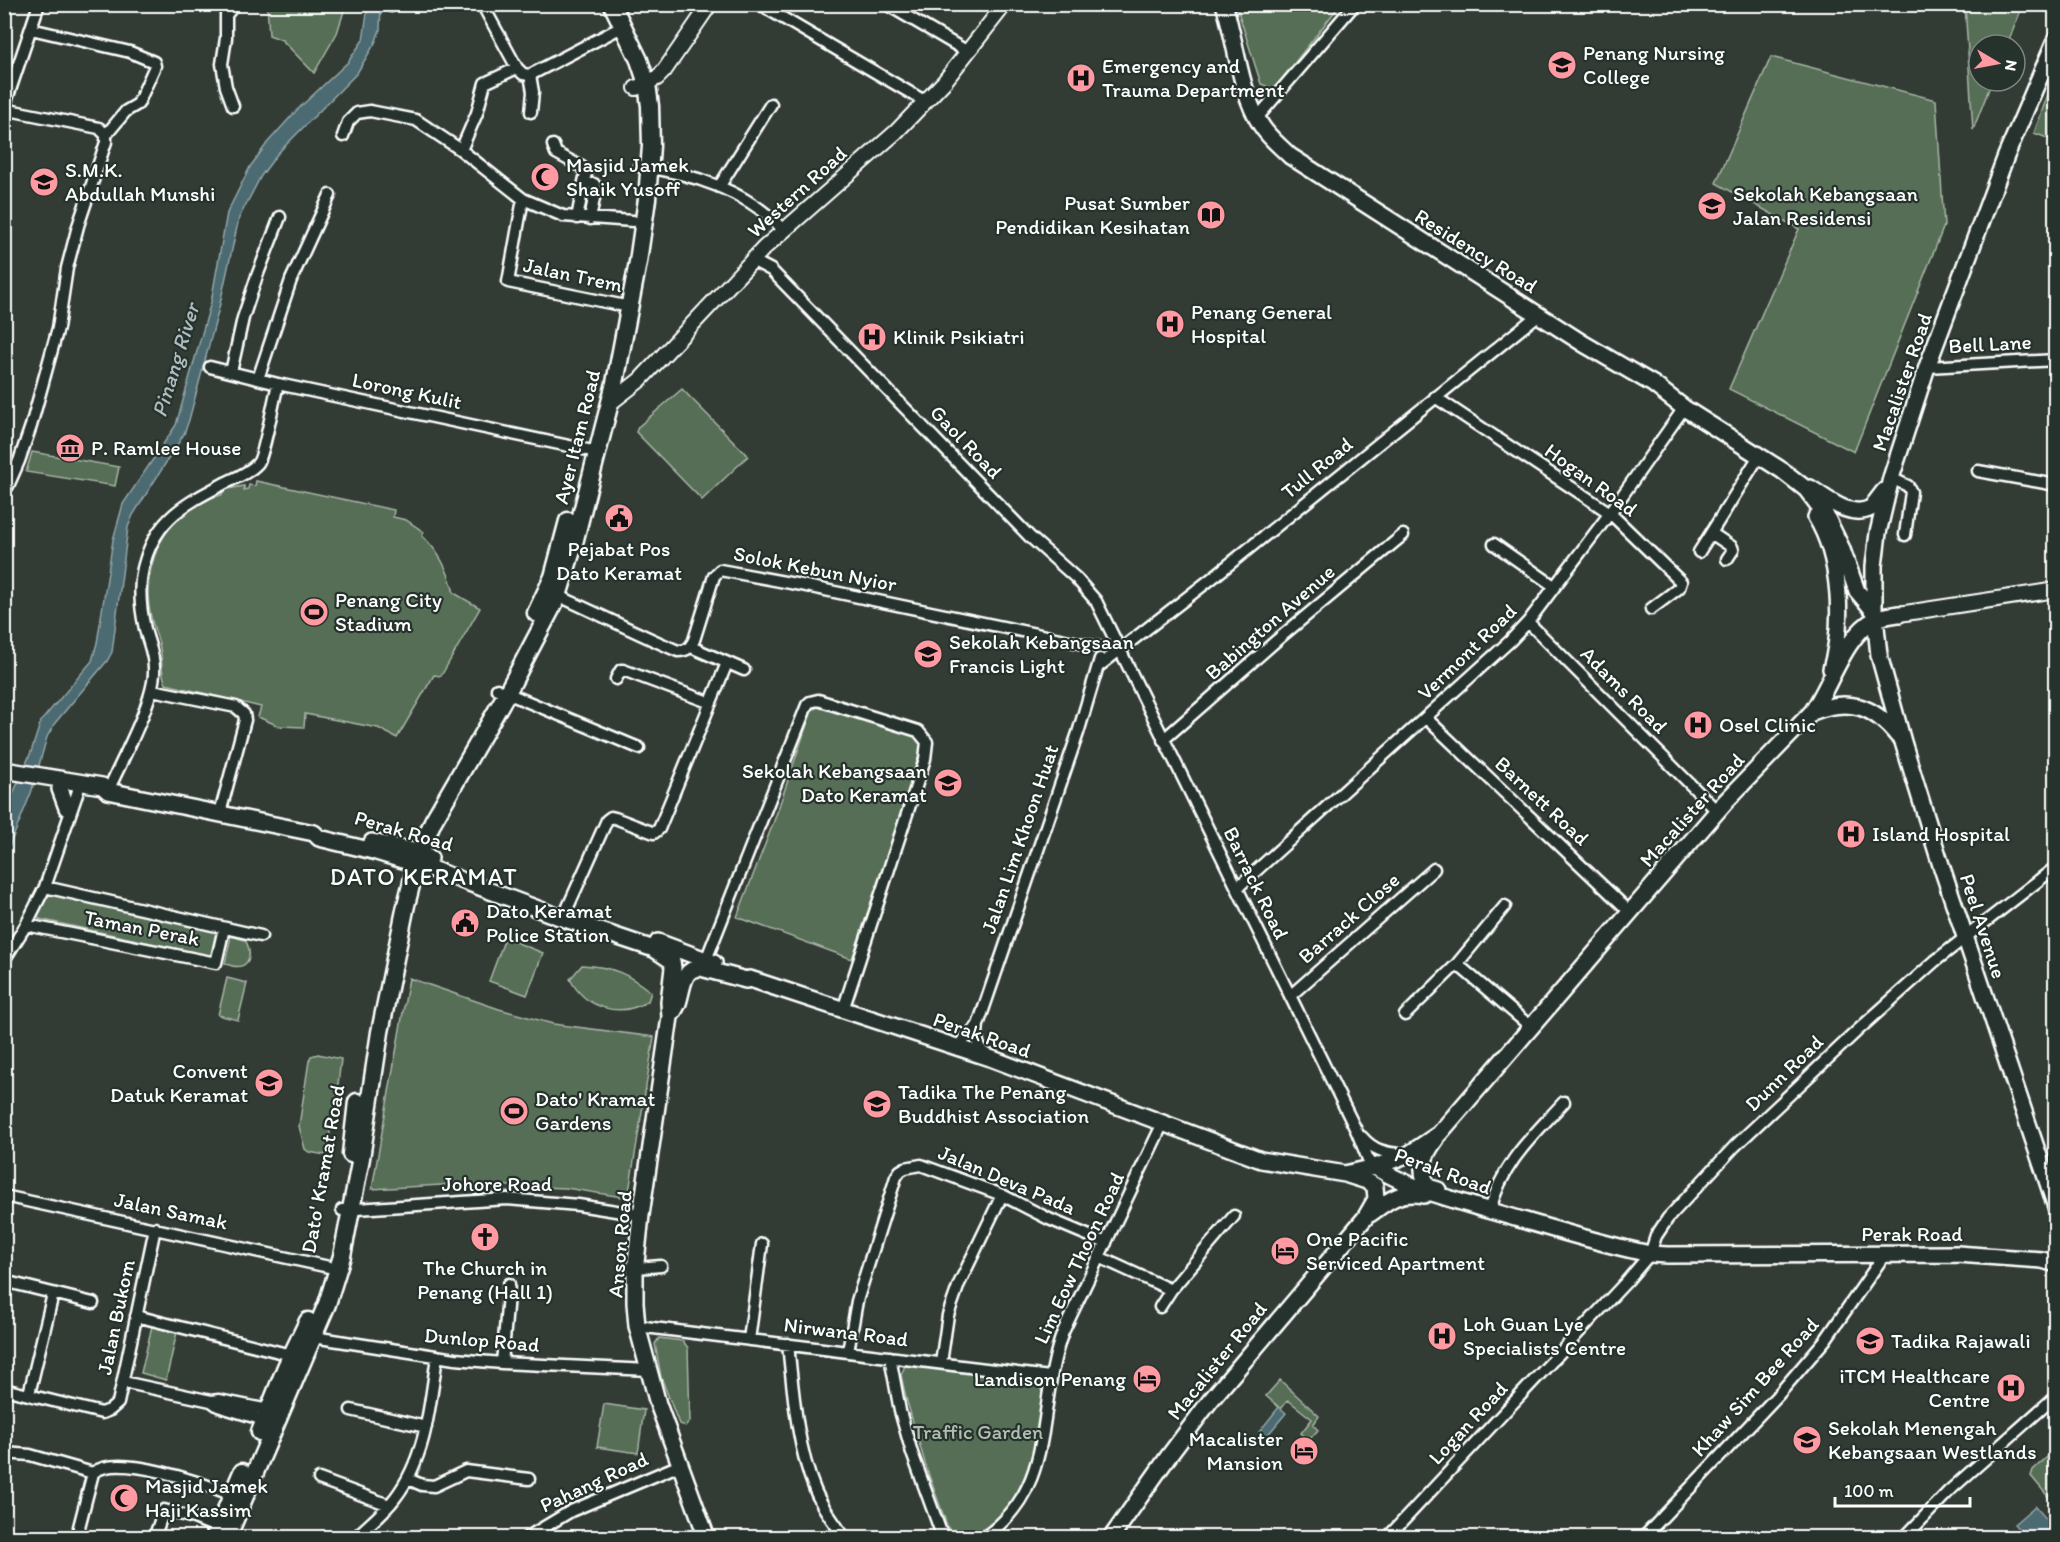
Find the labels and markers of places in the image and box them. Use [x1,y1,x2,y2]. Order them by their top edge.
place label: Penang Nursing College [1583,40,1725,89]
school or university icon: Penang Nursing College [1546,49,1578,81]
place label: Emergency and Trauma Department [1102,53,1285,102]
hospital icon: Emergency and Trauma Department [1065,62,1097,94]
place label: Masjid Jamek Shaik Yusoff [566,152,689,201]
place label: S.M.K. Abdullah Munshi [65,157,215,206]
mosque icon: Masjid Jamek Shaik Yusoff [529,161,561,193]
school or university icon: S.M.K. Abdullah Munshi [28,166,60,198]
place label: Sekolah Kebangsaan Jalan Residensi [1733,181,1918,230]
place label: Pusat Sumber Pendidikan Kesihatan [995,190,1190,239]
school or university icon: Sekolah Kebangsaan Jalan Residensi [1696,190,1728,222]
library icon: Pusat Sumber Pendidikan Kesihatan [1195,199,1227,231]
place label: Penang General Hospital [1191,299,1332,348]
hospital icon: Penang General Hospital [1154,308,1186,340]
hospital icon: Klinik Psikiatri [856,321,888,353]
place label: Klinik Psikiatri [893,324,1025,349]
museum icon: P. Ramlee House [54,432,86,464]
place label: P. Ramlee House [91,435,242,460]
public building icon: Pejabat Pos Dato Keramat [603,502,635,534]
place label: Pejabat Pos Dato Keramat [556,536,682,585]
place label: Penang City Stadium [335,587,442,636]
sports icon: Penang City Stadium [298,596,330,628]
place label: Sekolah Kebangsaan Francis Light [949,629,1134,678]
school or university icon: Sekolah Kebangsaan Francis Light [912,638,944,670]
hospital icon: Osel Clinic [1682,709,1714,741]
place label: Osel Clinic [1719,712,1816,737]
place label: Sekolah Kebangsaan Dato Keramat [742,758,927,807]
school or university icon: Sekolah Kebangsaan Dato Keramat [932,767,964,799]
hospital icon: Island Hospital [1835,818,1867,850]
place label: Island Hospital [1872,821,2010,846]
place label: Dato Keramat Police Station [486,898,612,947]
public building icon: Dato Keramat Police Station [449,907,481,939]
place label: Convent Datuk Keramat [110,1058,248,1107]
school or university icon: Convent Datuk Keramat [253,1067,285,1099]
place label: Tadika The Penang Buddhist Association [898,1079,1089,1128]
place label: Dato' Kramat Gardens [535,1086,655,1135]
school or university icon: Tadika The Penang Buddhist Association [861,1088,893,1120]
sports icon: Dato' Kramat Gardens [498,1095,530,1127]
church icon: The Church in Penang (Hall 1) [469,1221,501,1253]
place label: One Pacific Serviced Apartment [1306,1226,1485,1275]
hotel icon: One Pacific Serviced Apartment [1269,1235,1301,1267]
place label: The Church in Penang (Hall 1) [417,1255,553,1304]
place label: Loh Guan Lye Specialists Centre [1463,1311,1626,1360]
hospital icon: Loh Guan Lye Specialists Centre [1426,1320,1458,1352]
school or university icon: Tadika Rajawali [1854,1325,1886,1357]
place label: Tadika Rajawali [1891,1328,2031,1353]
hotel icon: Landison Penang [1131,1363,1163,1395]
place label: iTCM Healthcare Centre [1839,1363,1990,1412]
place label: Landison Penang [974,1366,1126,1391]
hospital icon: iTCM Healthcare Centre [1995,1372,2027,1404]
place label: Sekolah Menengah Kebangsaan Westlands [1828,1415,2037,1464]
school or university icon: Sekolah Menengah Kebangsaan Westlands [1791,1424,1823,1456]
place label: Macalister Mansion [1189,1426,1283,1475]
hotel icon: Macalister Mansion [1288,1435,1320,1467]
place label: Masjid Jamek Haji Kassim [145,1473,268,1522]
mosque icon: Masjid Jamek Haji Kassim [108,1482,140,1514]

